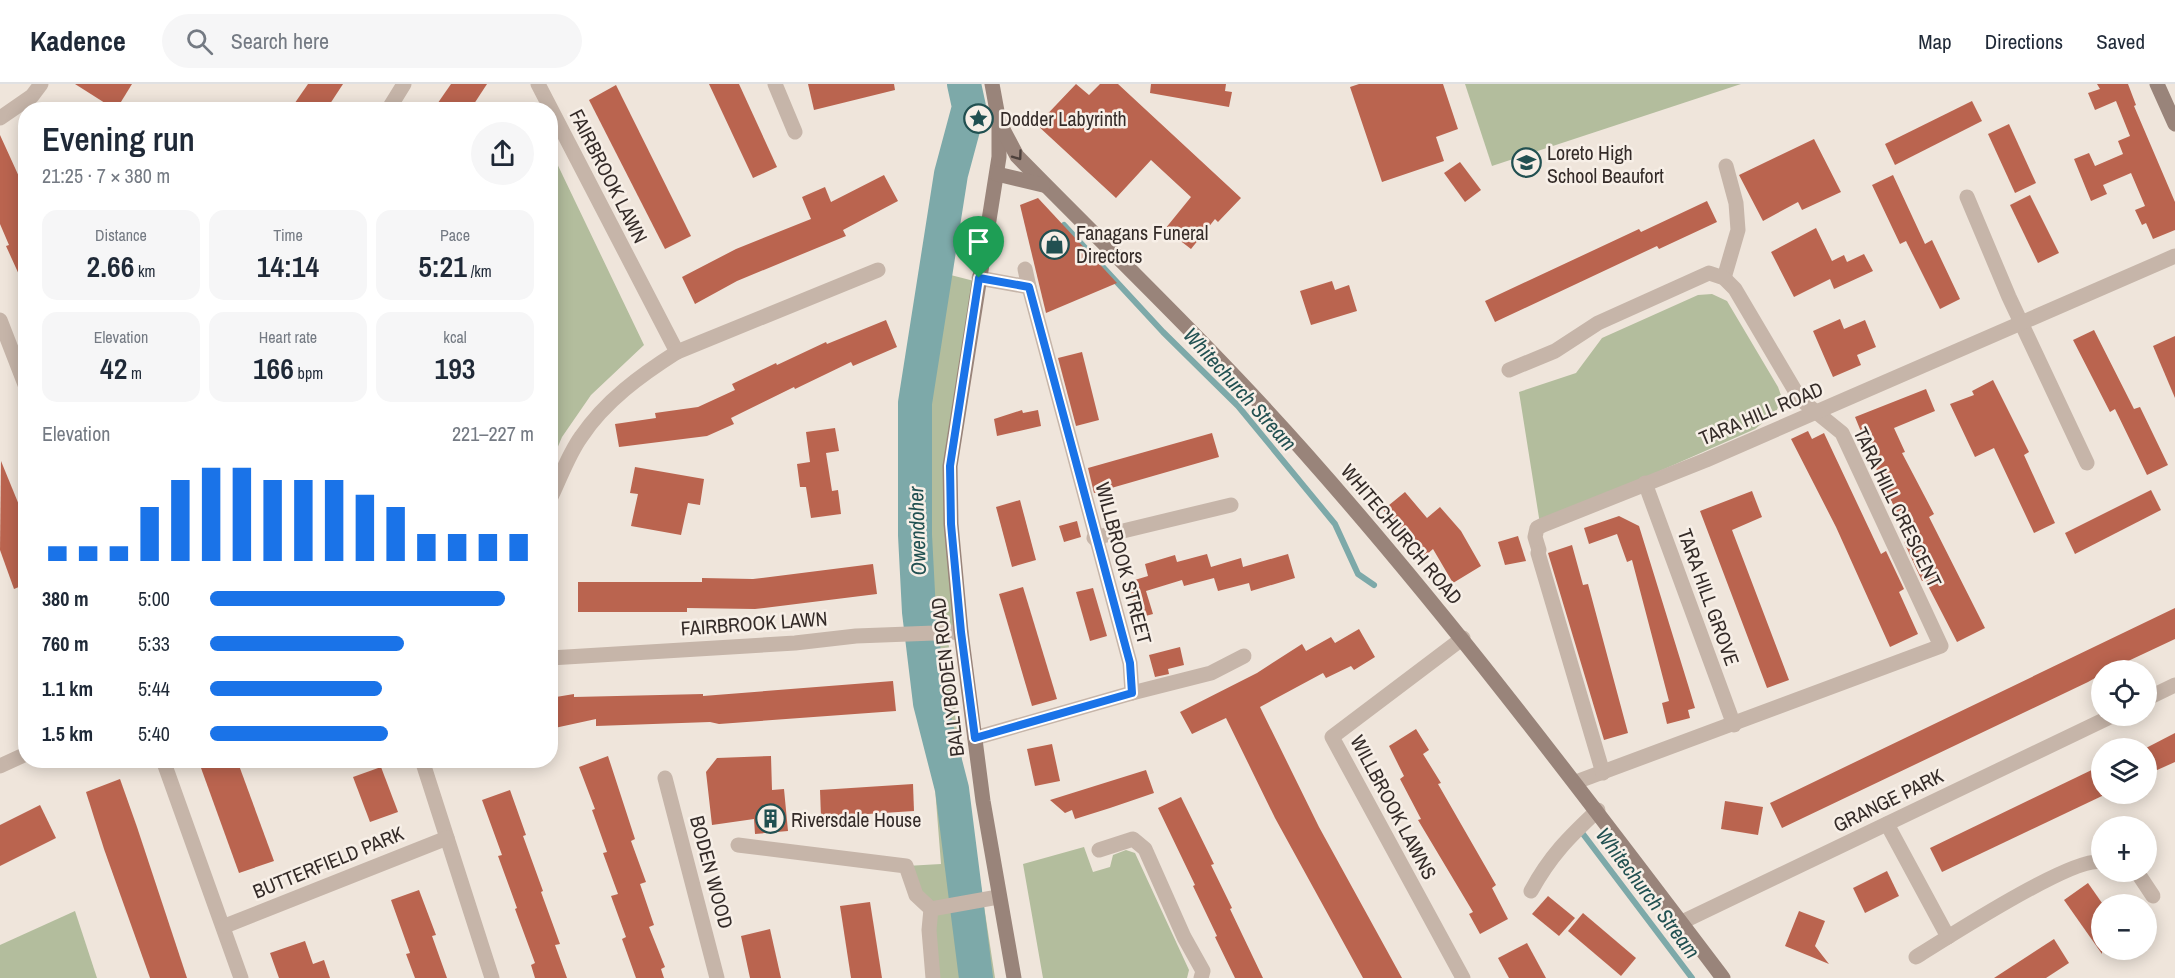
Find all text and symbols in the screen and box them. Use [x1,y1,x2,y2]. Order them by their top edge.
search box [162,14,582,68]
text: Kadence [30,22,126,60]
icon: search [183,25,216,58]
text: Search here [231,26,329,56]
text: Map [1918,27,1952,56]
text: Directions [1985,27,2063,56]
text: Saved [2096,27,2145,56]
place icon: Dodder Labyrinth [963,102,995,134]
street label: FAIRBROOK LAWN [564,104,654,248]
place label: Dodder Labyrinth [1000,105,1127,132]
text: Evening run [42,117,195,161]
button: share [471,122,534,185]
place label: Loreto High School Beaufort [1547,139,1664,189]
school or university icon: Loreto High School Beaufort [1510,147,1542,179]
one-way arrow [1011,149,1022,160]
text: 21:25 · 7 × 380 m [42,162,170,189]
pin [953,216,1004,278]
place label: Fanagans Funeral Directors [1076,219,1208,269]
text: Distance [95,224,147,246]
text: Time [273,224,303,246]
text: Pace [440,224,470,246]
icon: arrive [962,225,995,258]
shop icon: Fanagans Funeral Directors [1039,228,1071,260]
text: 2.66 [86,246,134,286]
text: 14:14 [257,246,319,286]
text: 5:21 [418,246,467,286]
text: km [134,260,156,282]
text: /km [467,260,492,282]
water label: Whitechurch Stream [1177,321,1303,457]
text: Elevation [94,326,148,348]
text: Heart rate [259,326,317,348]
text: kcal [443,326,467,348]
text: 42 [100,348,127,388]
text: 166 [253,348,294,388]
text: 193 [434,348,476,388]
text: m [127,362,142,384]
text: bpm [294,362,323,384]
street label: TARA HILL ROAD [1695,375,1827,451]
text: Elevation [42,420,110,447]
text: 221–227 m [452,420,534,447]
street label: TARA HILL CRESCENT [1848,422,1948,592]
street label: WHITECHURCH ROAD [1335,458,1469,610]
street label: WILLBROOK STREET [1089,479,1159,647]
water label: Owendoher [901,485,933,576]
street label: TARA HILL GROVE [1672,525,1746,669]
text: 380 m [42,585,89,612]
text: 5:00 [138,585,170,612]
street label: BALLYBODEN ROAD [924,596,970,758]
street label: FAIRBROOK LAWN [680,604,828,642]
text: 760 m [42,630,89,657]
text: 5:33 [138,630,170,657]
map controls [2091,660,2157,960]
button: locate [2091,660,2157,726]
text: 1.1 km [42,675,93,702]
text: 5:44 [138,675,170,702]
text: 1.5 km [42,720,93,747]
text: 5:40 [138,720,170,747]
street label: WILLBROOK LAWNS [1345,730,1443,884]
button: layers [2091,738,2157,804]
street label: GRANGE PARK [1829,762,1947,838]
building icon: Riversdale House [754,803,786,835]
place label: Riversdale House [791,806,921,833]
street label: BODEN WOOD [684,813,740,931]
button: + [2091,816,2157,882]
street label: BUTTERFIELD PARK [249,819,407,905]
water label: Whitechurch Stream [1589,822,1707,964]
button: − [2091,894,2157,960]

